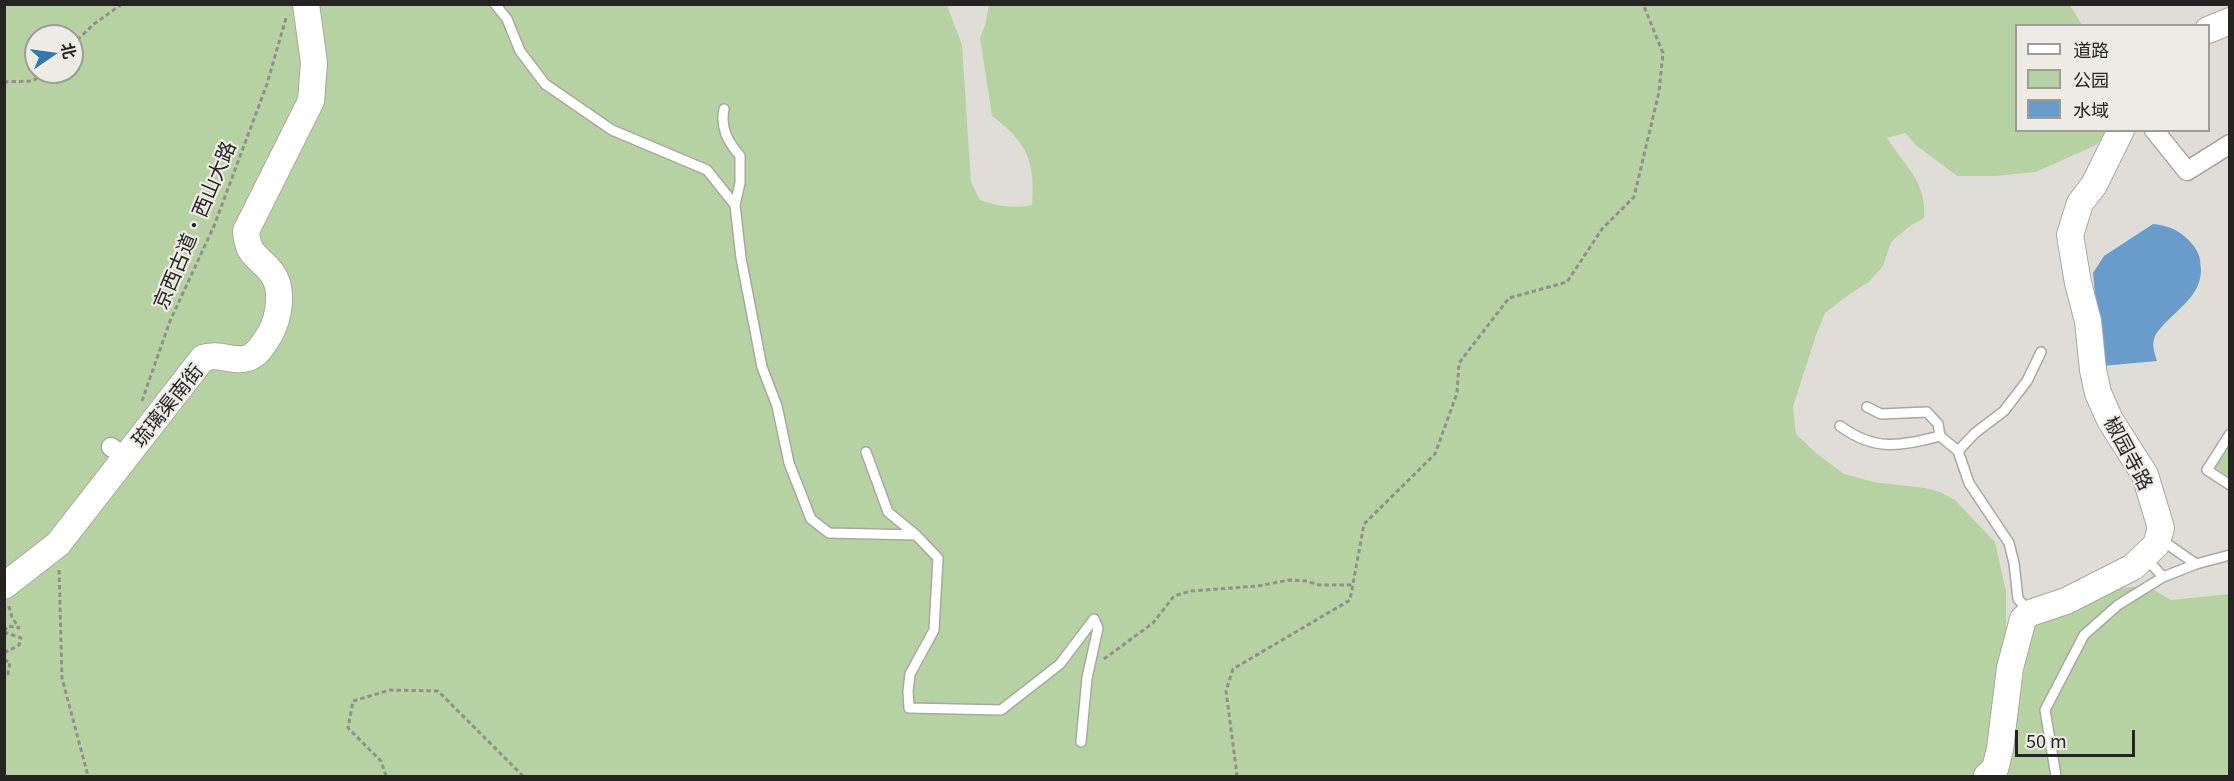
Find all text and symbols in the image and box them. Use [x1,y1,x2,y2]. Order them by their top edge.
north arrow [24,24,84,84]
legend [2015,24,2210,132]
text: 道路 [2073,36,2109,62]
text: 北 [56,40,83,61]
text: 公园 [2073,66,2109,92]
text: 水域 [2073,96,2109,122]
street label: 京西古道·西山大路 [148,137,240,313]
street label: 琉璃渠南街 [126,359,208,451]
street label: 椒园寺路 [2100,412,2158,494]
scale bar [2018,718,2138,756]
text: 50 m [2026,727,2067,753]

